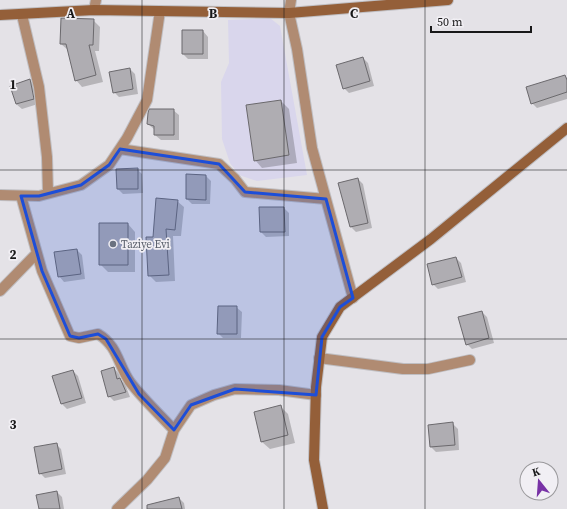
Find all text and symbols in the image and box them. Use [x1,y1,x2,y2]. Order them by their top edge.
text: A [67,5,76,22]
text: B [209,5,218,22]
text: C [350,5,358,22]
scale bar [431,8,531,34]
text: 50 m [437,14,463,30]
text: 1 [9,76,17,93]
place label: Taziye Evi [121,237,170,252]
marker: Taziye Evi [108,239,118,249]
text: 2 [9,246,17,263]
text: 3 [9,416,17,433]
north arrow [519,461,559,501]
text: K [530,464,542,480]

